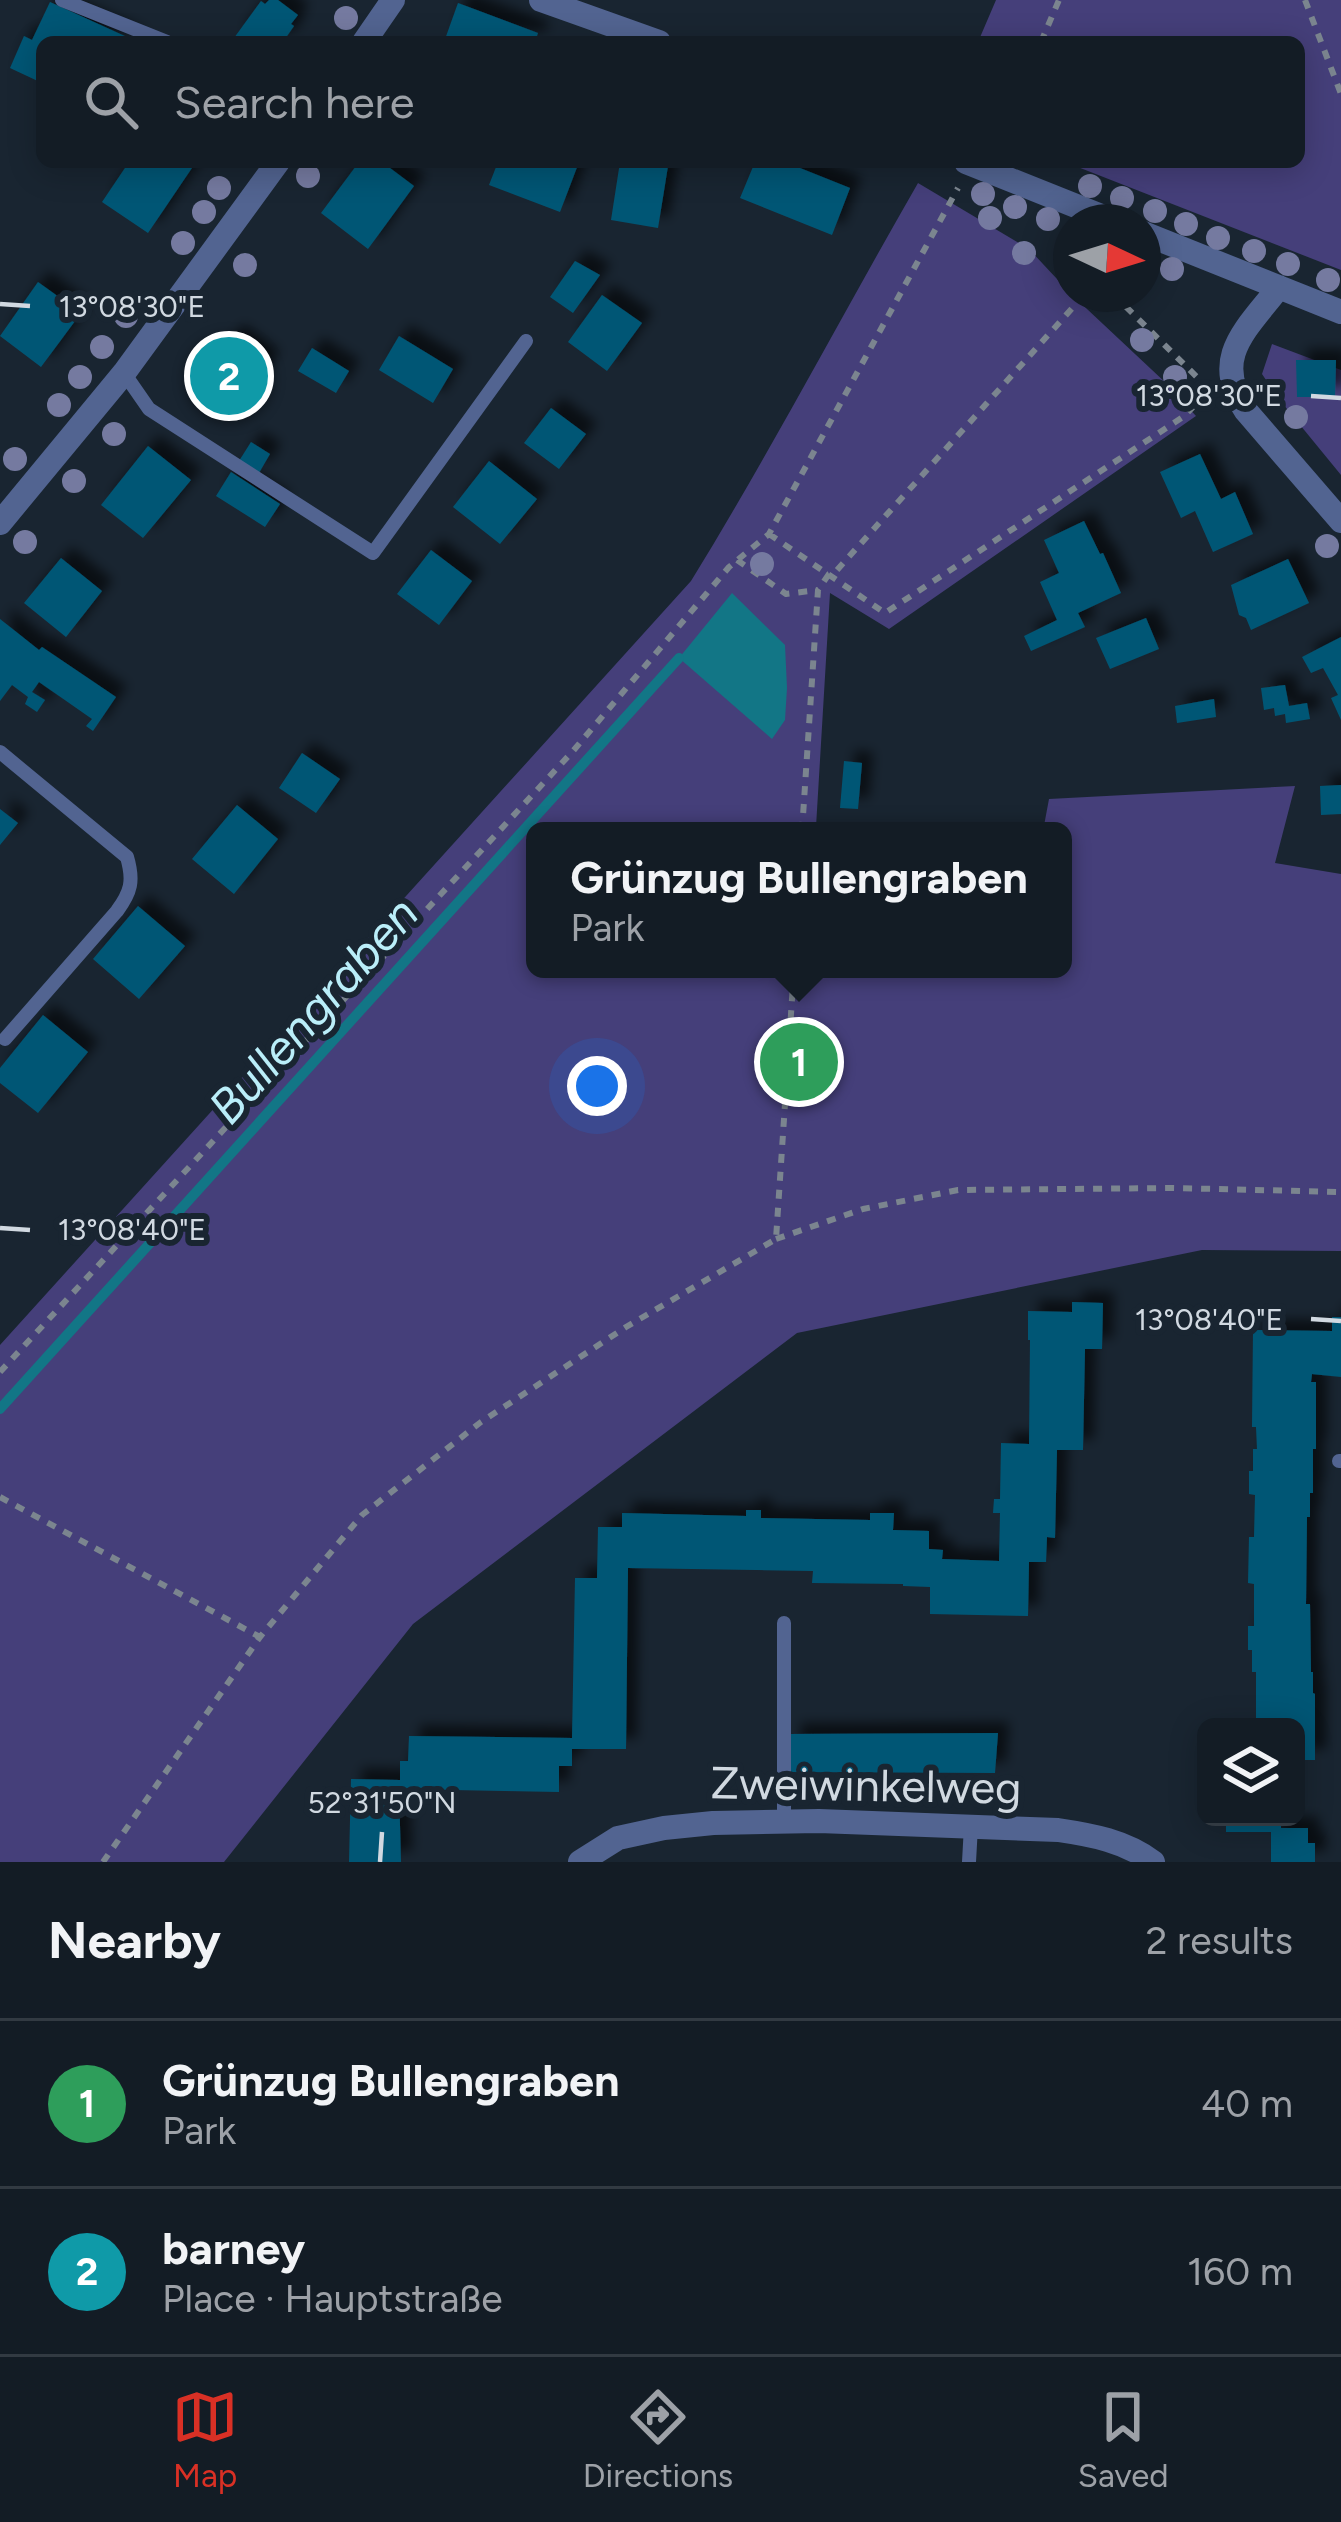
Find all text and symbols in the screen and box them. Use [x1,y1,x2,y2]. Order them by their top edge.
search box [36,36,1305,168]
icon: search [78,69,144,135]
text: Search here [174,75,414,129]
north arrow [1053,204,1161,312]
text: 13°08'30"E [59,288,205,325]
pin: 2 [190,331,268,421]
text: 13°08'30"E [1136,377,1282,414]
popup [526,822,1072,978]
text: Grünzug Bullengraben [570,850,1028,904]
water label: Bullengraben [196,885,430,1135]
text: Park [570,904,644,951]
pin: 1 [760,1017,838,1107]
your location [567,1056,627,1116]
text: 13°08'40"E [58,1211,206,1248]
text: 13°08'40"E [1135,1301,1283,1338]
map controls [1197,1718,1305,1826]
button: layers [1197,1718,1305,1826]
street label: Zweiwinkelweg [710,1755,1022,1815]
text: 52°31'50"N [307,1784,457,1821]
text: Nearby [48,1910,221,1971]
text: 2 results [1146,1917,1293,1964]
text: Grünzug Bullengraben [162,2053,620,2107]
text: 1 [79,2080,95,2127]
text: 40 m [1201,2080,1293,2127]
text: Park [162,2107,236,2154]
text: barney [162,2221,305,2275]
text: 2 [76,2248,98,2295]
text: 160 m [1187,2248,1293,2295]
text: Place · Hauptstraße [162,2275,503,2322]
tab: Map [172,2384,238,2495]
tab: Directions [583,2384,733,2495]
tab: Saved [1078,2384,1169,2495]

